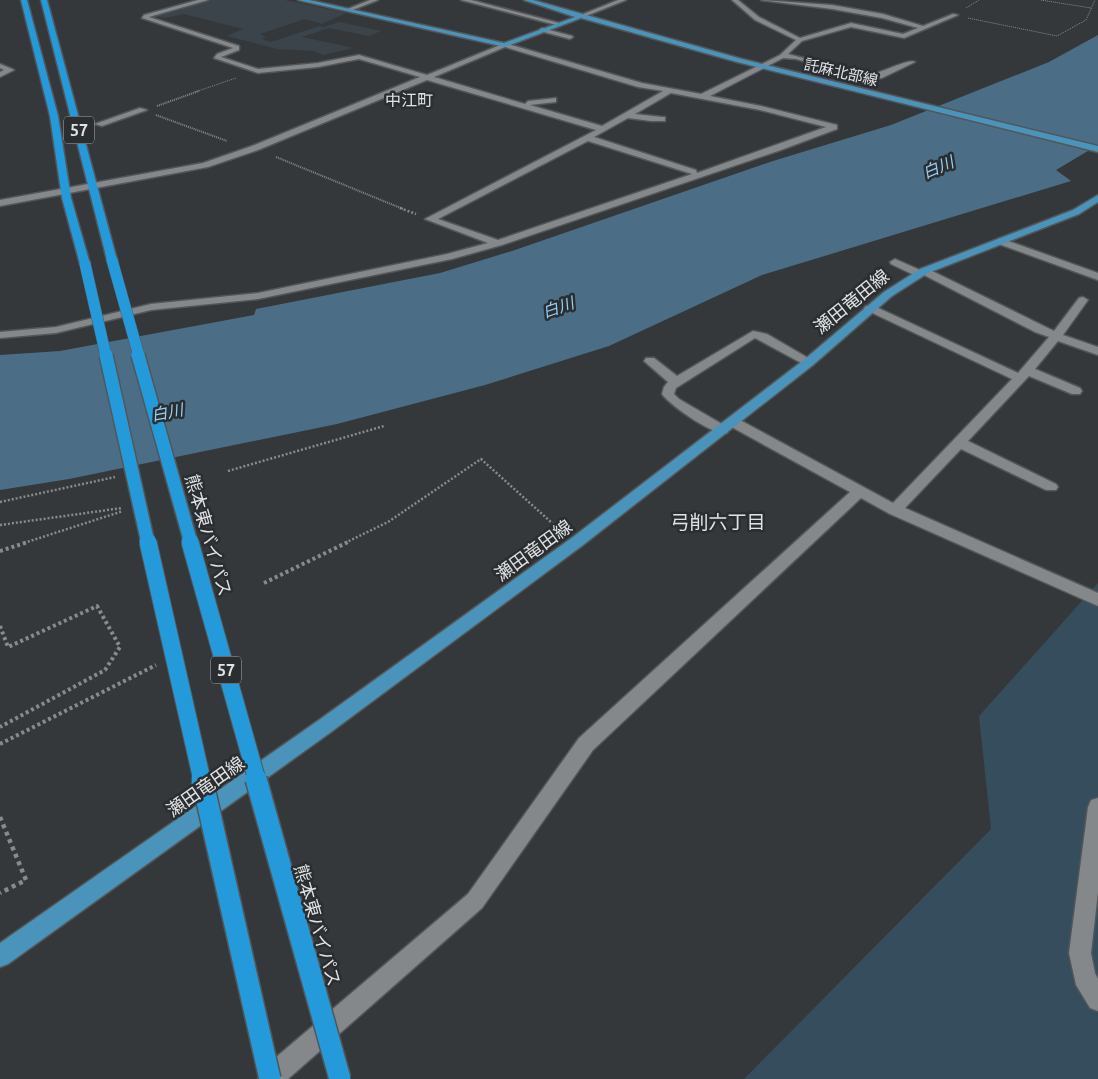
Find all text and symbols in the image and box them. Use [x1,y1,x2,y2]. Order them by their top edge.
street label: 託麻北部線 [803,55,879,89]
district label: 中江町 [385,91,433,109]
road number: 57 [64,116,94,144]
water label: 白川 [920,152,958,182]
street label: 瀬田竜田線 [810,265,892,337]
water label: 白川 [540,293,578,321]
water label: 白川 [150,400,186,424]
street label: 熊本東バイパス [182,472,236,598]
district label: 弓削六丁目 [670,511,766,533]
street label: 瀬田竜田線 [491,515,575,585]
road number: 57 [211,656,241,684]
street label: 瀬田竜田線 [162,752,248,820]
street label: 熊本東バイパス [291,862,345,988]

